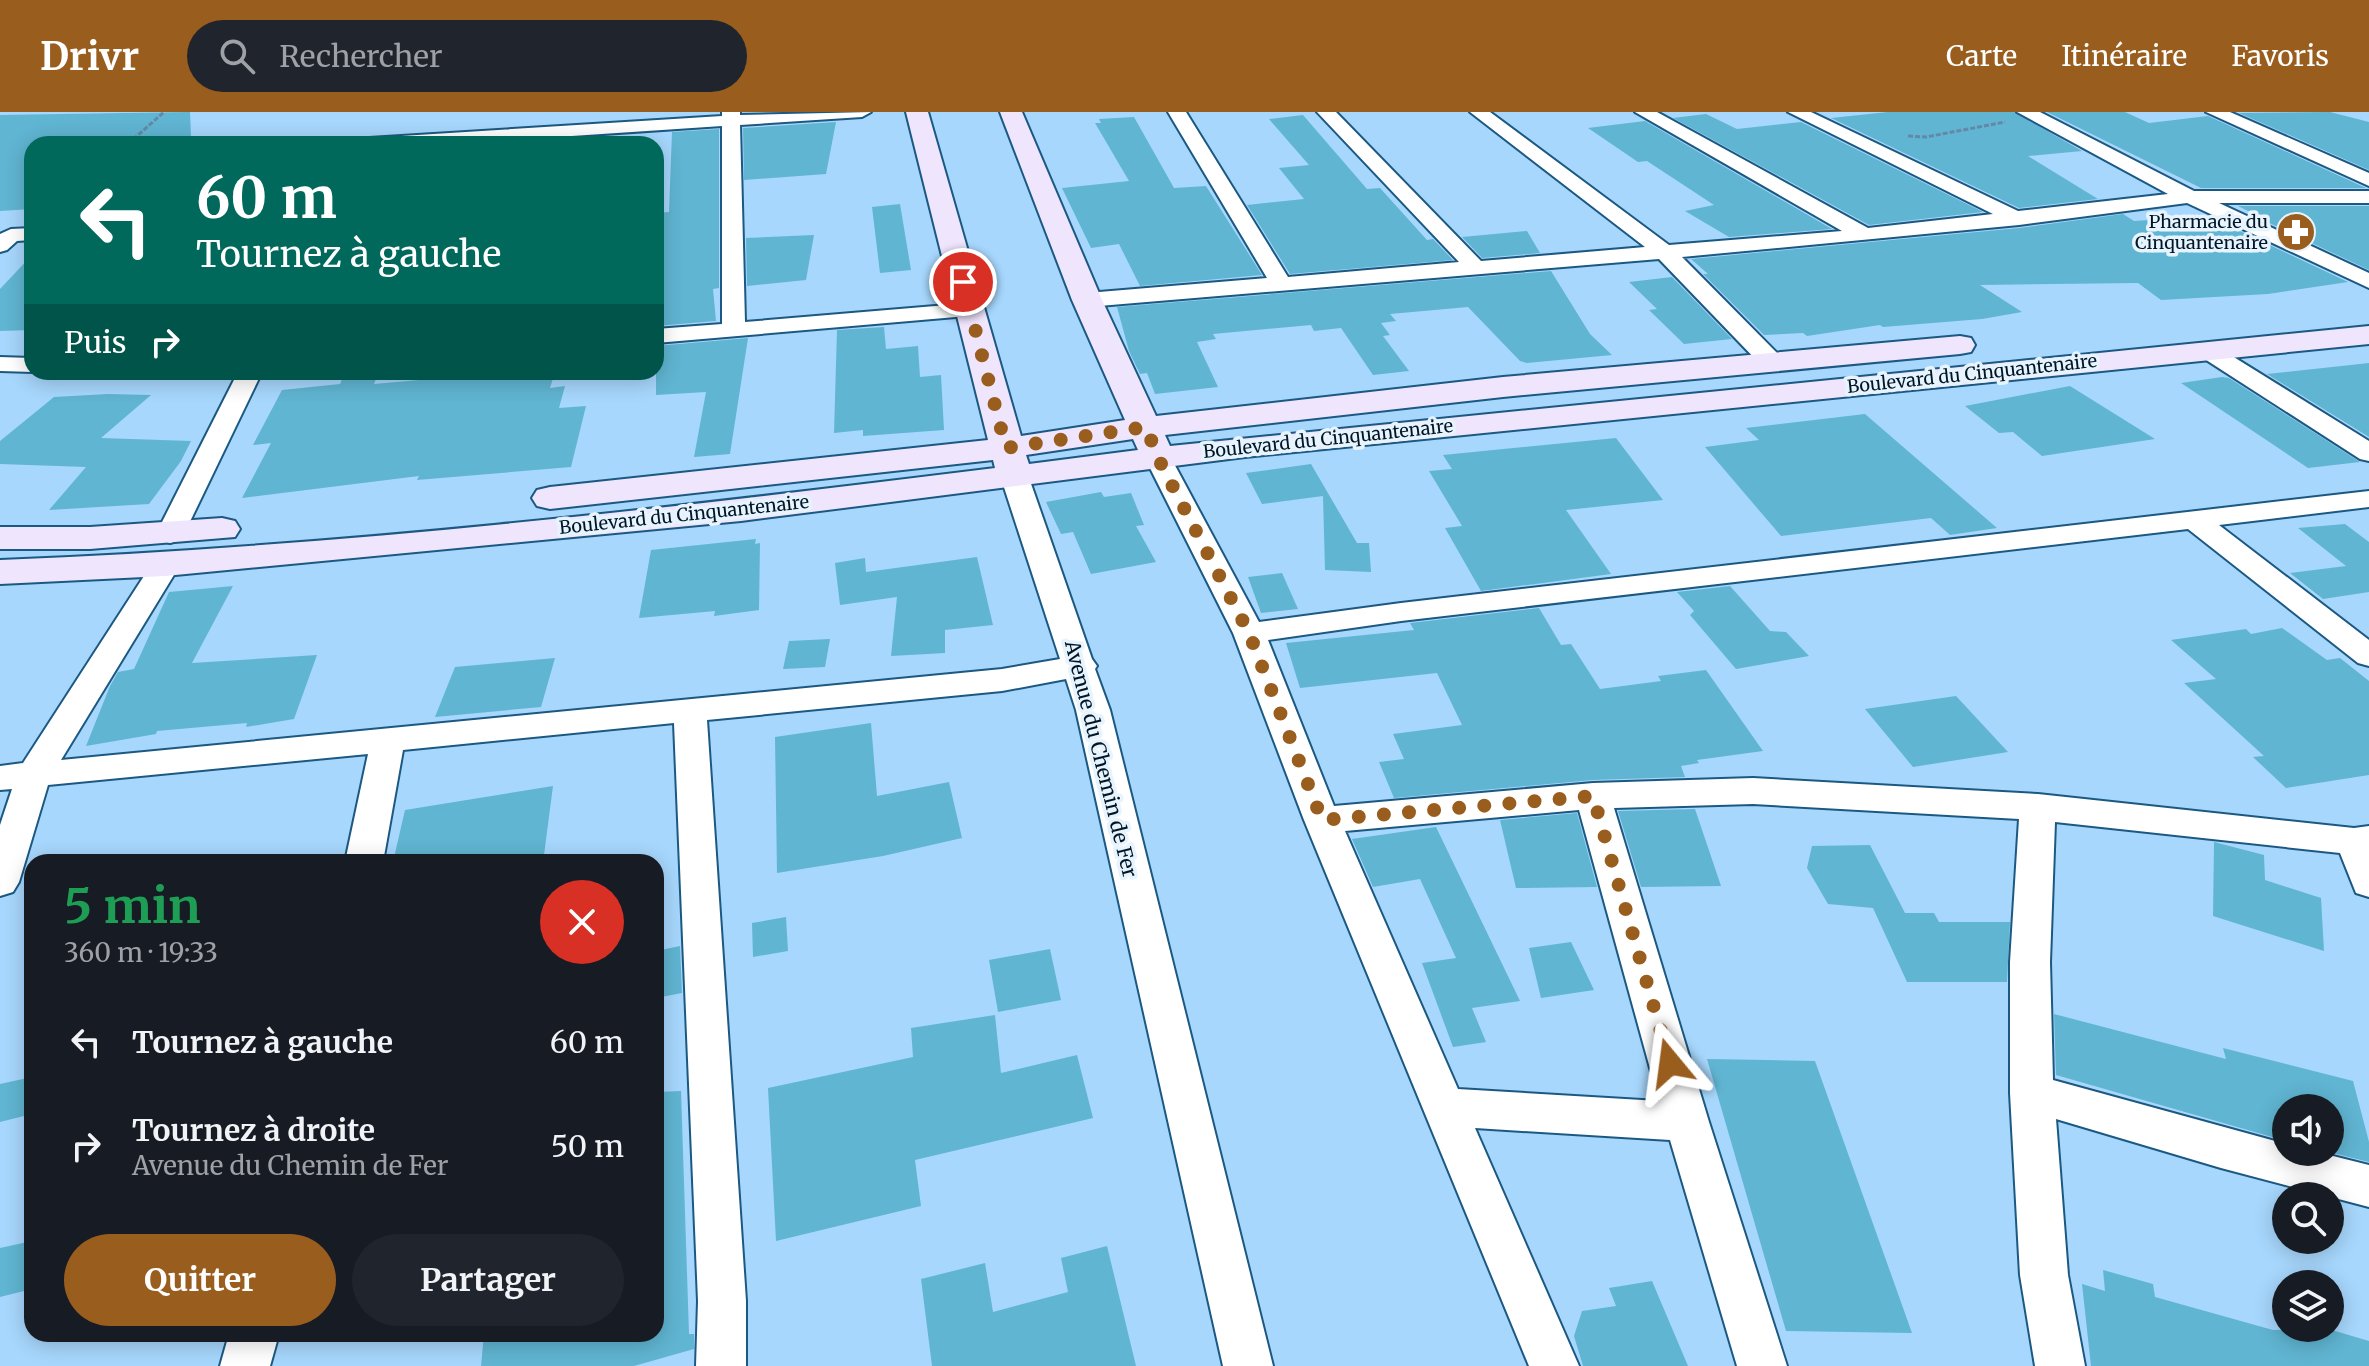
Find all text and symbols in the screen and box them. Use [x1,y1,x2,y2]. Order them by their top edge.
search box [187,20,747,92]
text: Drivr [40,33,139,80]
icon: search [215,34,259,78]
text: Rechercher [279,37,442,75]
text: Carte [1946,38,2017,74]
text: Itinéraire [2061,38,2187,74]
text: Favoris [2231,38,2329,74]
text: 60 m [196,163,337,233]
icon: left [64,168,168,272]
place label: Pharmacie du Cinquantenaire [2135,210,2268,254]
pharmacy icon: Pharmacie du Cinquantenaire [2275,211,2317,253]
text: Tournez à gauche [196,232,501,277]
pin [929,248,997,316]
icon: arrive [941,260,985,304]
icon: right [143,320,187,364]
text: Puis [64,323,127,361]
street label: Boulevard du Cinquantenaire [1846,349,2098,398]
street label: Boulevard du Cinquantenaire [1202,414,1454,463]
street label: Boulevard du Cinquantenaire [558,490,810,539]
street label: Avenue du Chemin de Fer [1060,637,1143,880]
text: 5 min [64,876,201,936]
button: close [540,880,624,964]
text: 360 m · 19:33 [64,936,218,969]
icon: left [64,1020,108,1064]
position arrow [1628,1021,1712,1105]
text: Tournez à gauche [132,1023,393,1061]
text: 60 m [550,1023,624,1061]
map controls [2272,1094,2344,1342]
button: sound [2272,1094,2344,1166]
text: Tournez à droite [132,1111,375,1149]
icon: right [64,1124,108,1168]
text: 50 m [551,1127,624,1165]
text: Avenue du Chemin de Fer [132,1149,449,1182]
button: search [2272,1182,2344,1254]
button: Quitter [64,1234,336,1326]
button: Partager [352,1234,624,1326]
button: layers [2272,1270,2344,1342]

